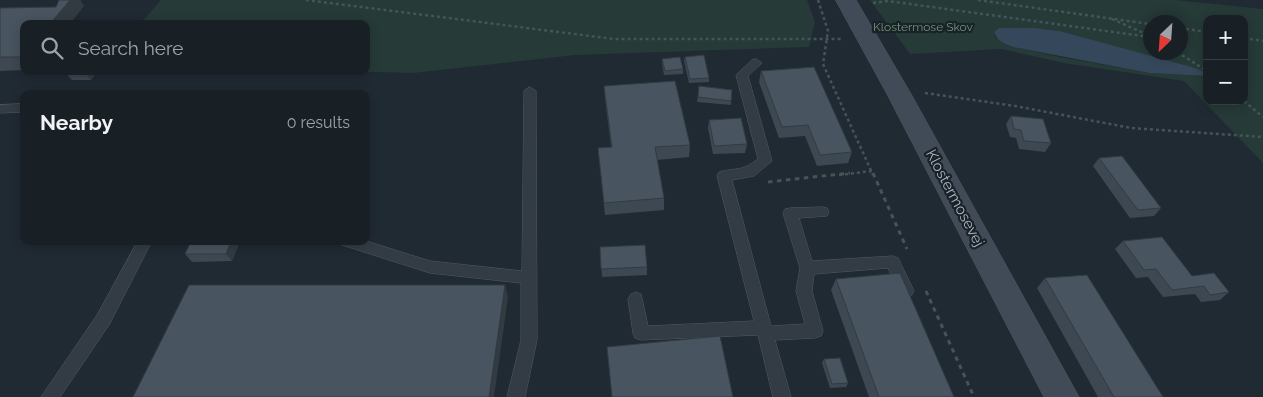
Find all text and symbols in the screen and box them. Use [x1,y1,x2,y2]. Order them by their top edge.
north arrow [1143,15,1188,60]
map controls [1203,15,1248,105]
button: + [1203,15,1248,60]
search box [20,20,370,75]
park label: Klostermose Skov [873,20,973,34]
icon: search [38,34,66,62]
text: Search here [78,37,184,59]
button: − [1203,60,1248,105]
text: Nearby [40,110,113,135]
text: 0 results [287,113,350,132]
street label: Klostermosevej [922,146,988,250]

